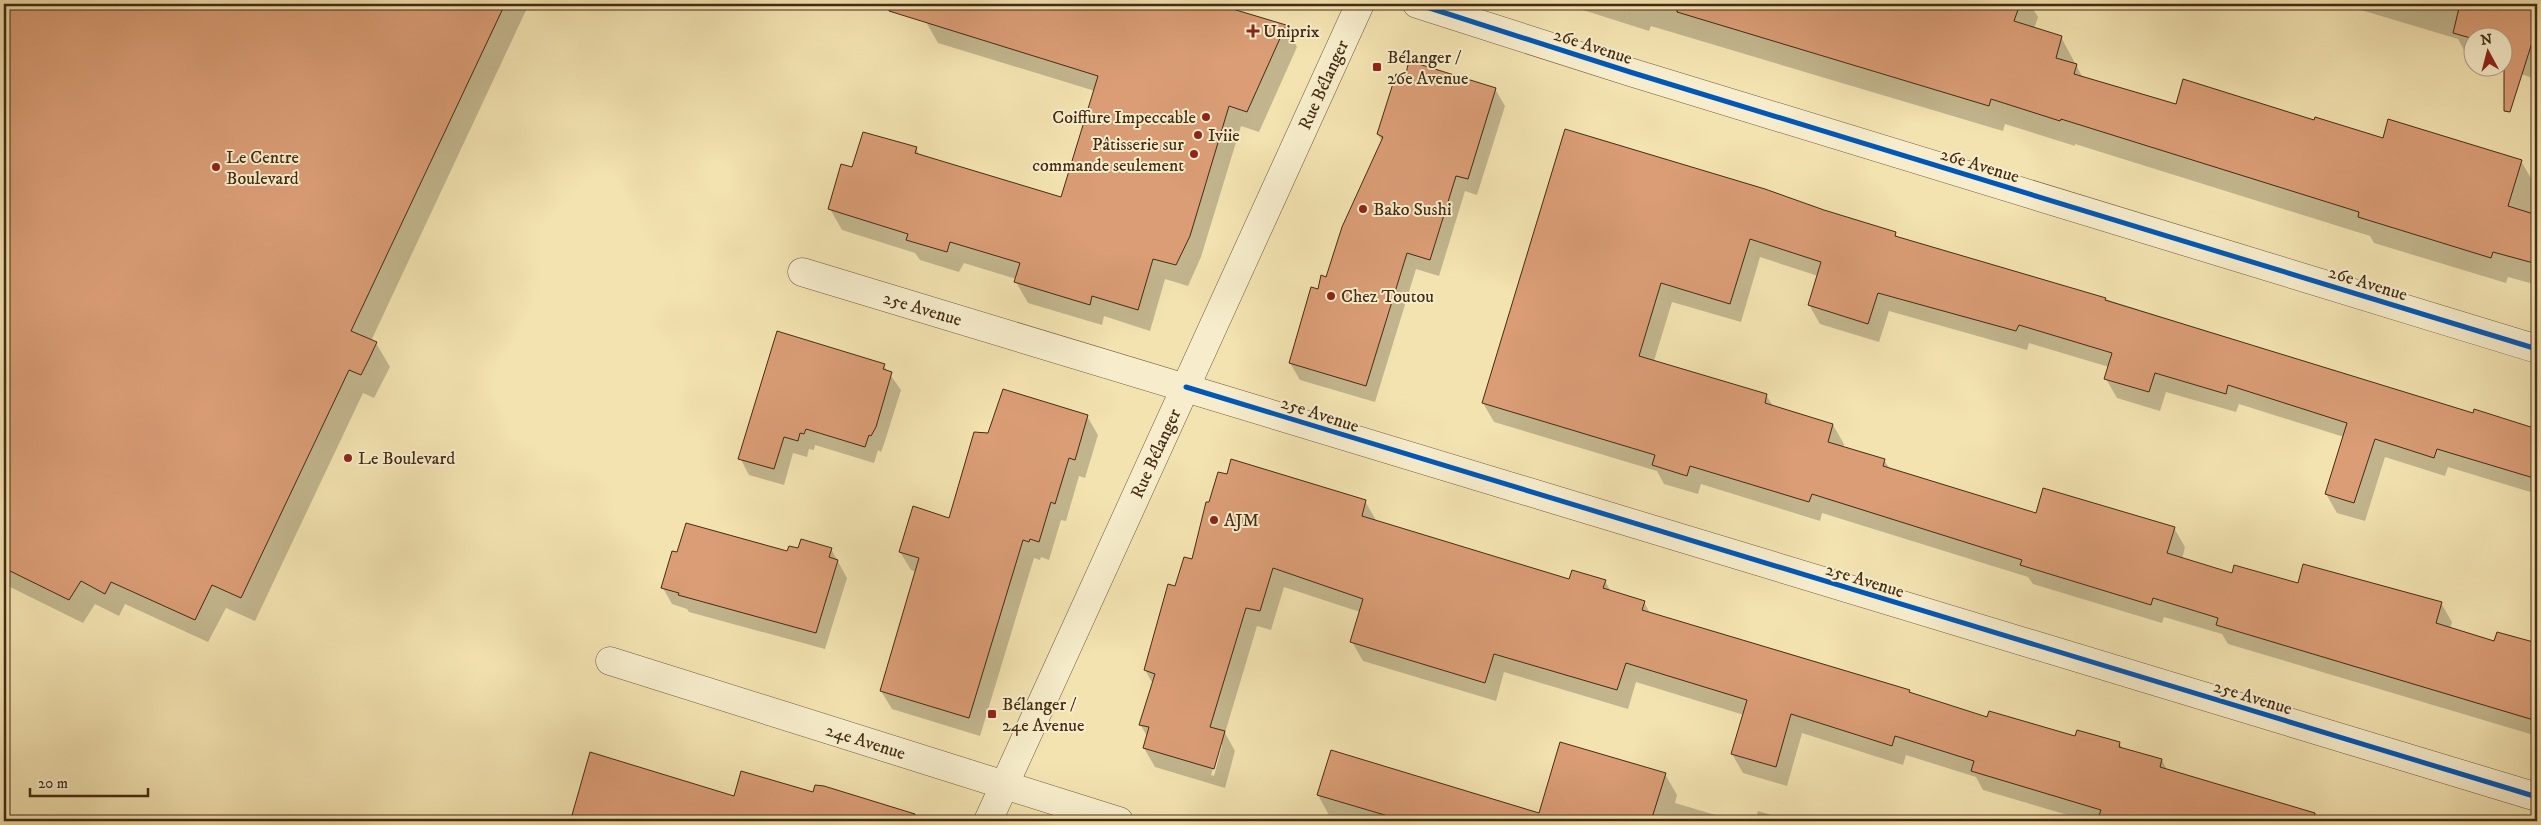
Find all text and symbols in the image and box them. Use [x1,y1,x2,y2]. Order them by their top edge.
place label: Uniprix [1263,21,1320,43]
street label: 26e Avenue [1551,24,1635,70]
marker: Uniprix [1247,25,1259,37]
north arrow [2464,28,2514,78]
text: N [2480,30,2494,50]
street label: Rue Bélanger [1294,37,1354,133]
place label: Bélanger / 26e Avenue [1387,47,1468,90]
marker: Bélanger / 26e Avenue [1371,61,1383,73]
place label: Coiffure Impeccable [1052,107,1196,129]
marker: Coiffure Impeccable [1200,111,1212,123]
place label: Iviie [1208,125,1240,147]
marker: Iviie [1192,129,1204,141]
place label: Pâtisserie sur commande seulement [1032,134,1184,177]
street label: 26e Avenue [1938,144,2022,188]
place label: Le Centre Boulevard [226,147,299,190]
marker: Pâtisserie sur commande seulement [1188,148,1200,160]
marker: Le Centre Boulevard [210,161,222,173]
place label: Bako Sushi [1373,199,1452,221]
marker: Bako Sushi [1357,203,1369,215]
street label: 26e Avenue [2326,262,2410,306]
place label: Chez Toutou [1341,286,1434,308]
street label: 25e Avenue [880,287,964,332]
marker: Chez Toutou [1325,290,1337,302]
street label: 25e Avenue [1278,392,1362,438]
street label: Rue Bélanger [1126,405,1186,502]
place label: Le Boulevard [358,448,455,470]
marker: Le Boulevard [342,452,354,464]
place label: AJM [1224,510,1259,532]
marker: AJM [1208,514,1220,526]
street label: 25e Avenue [1823,559,1907,603]
street label: 25e Avenue [2211,676,2295,720]
place label: Bélanger / 24e Avenue [1002,694,1084,737]
marker: Bélanger / 24e Avenue [986,708,998,720]
street label: 24e Avenue [823,719,908,765]
scale bar [30,765,148,797]
text: 20 m [38,774,68,793]

